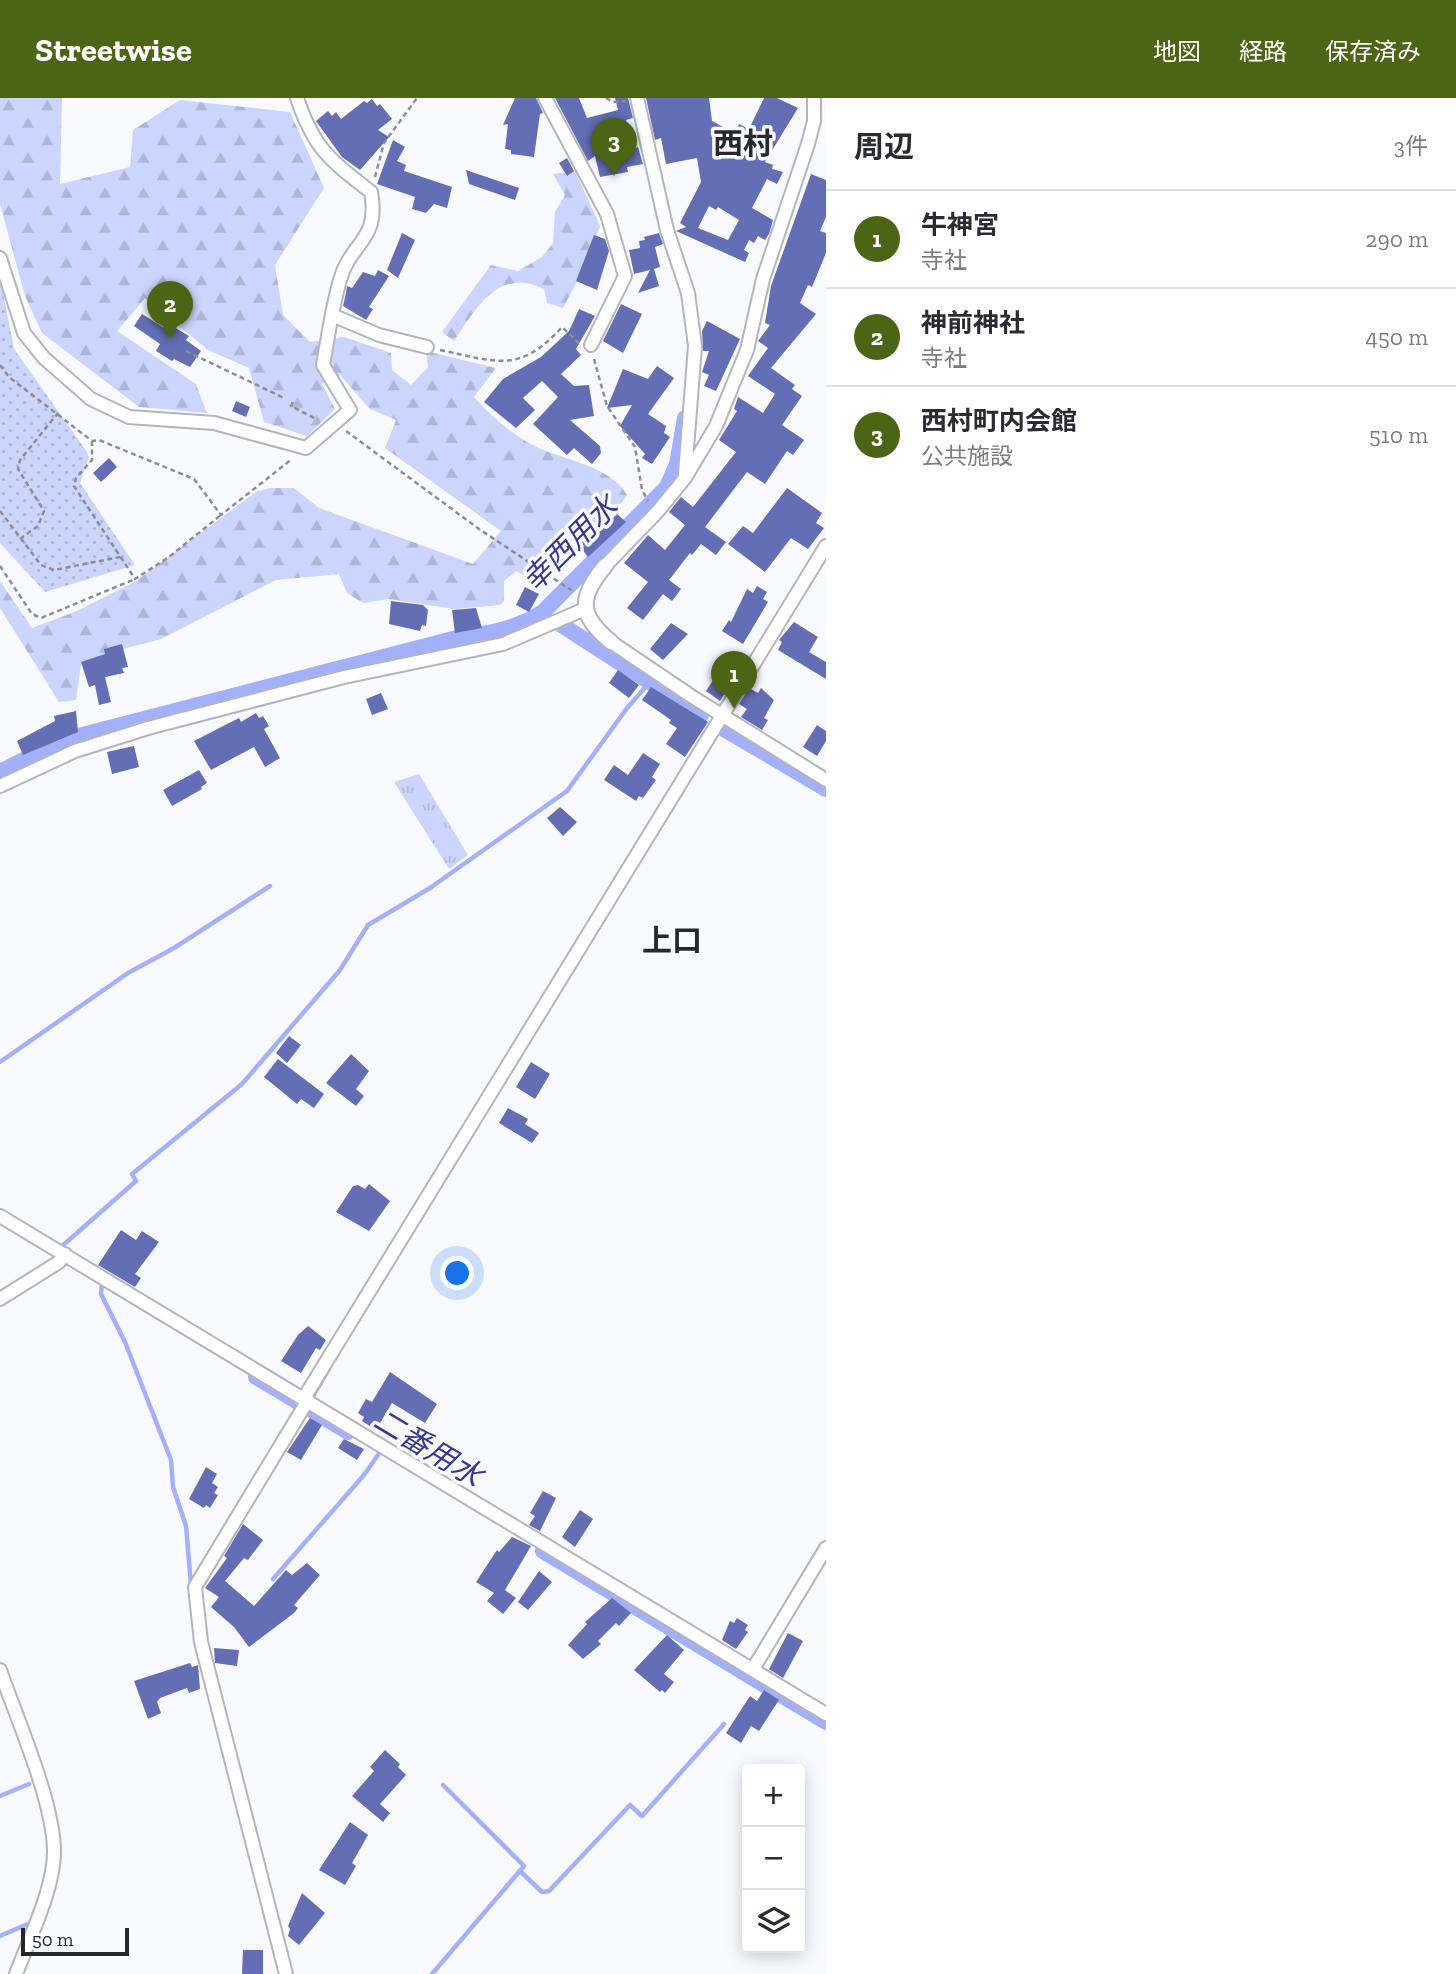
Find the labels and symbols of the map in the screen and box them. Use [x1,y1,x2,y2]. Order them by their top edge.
pin: 3 [591,118,637,176]
district label: 西村 [713,126,773,162]
pin: 2 [147,281,193,339]
water label: 幸西用水 [515,487,627,599]
pin: 1 [711,651,757,709]
district label: 上口 [642,923,702,959]
your location [440,1256,474,1290]
water label: 二番用水 [367,1402,491,1496]
scale bar [21,1925,130,1957]

